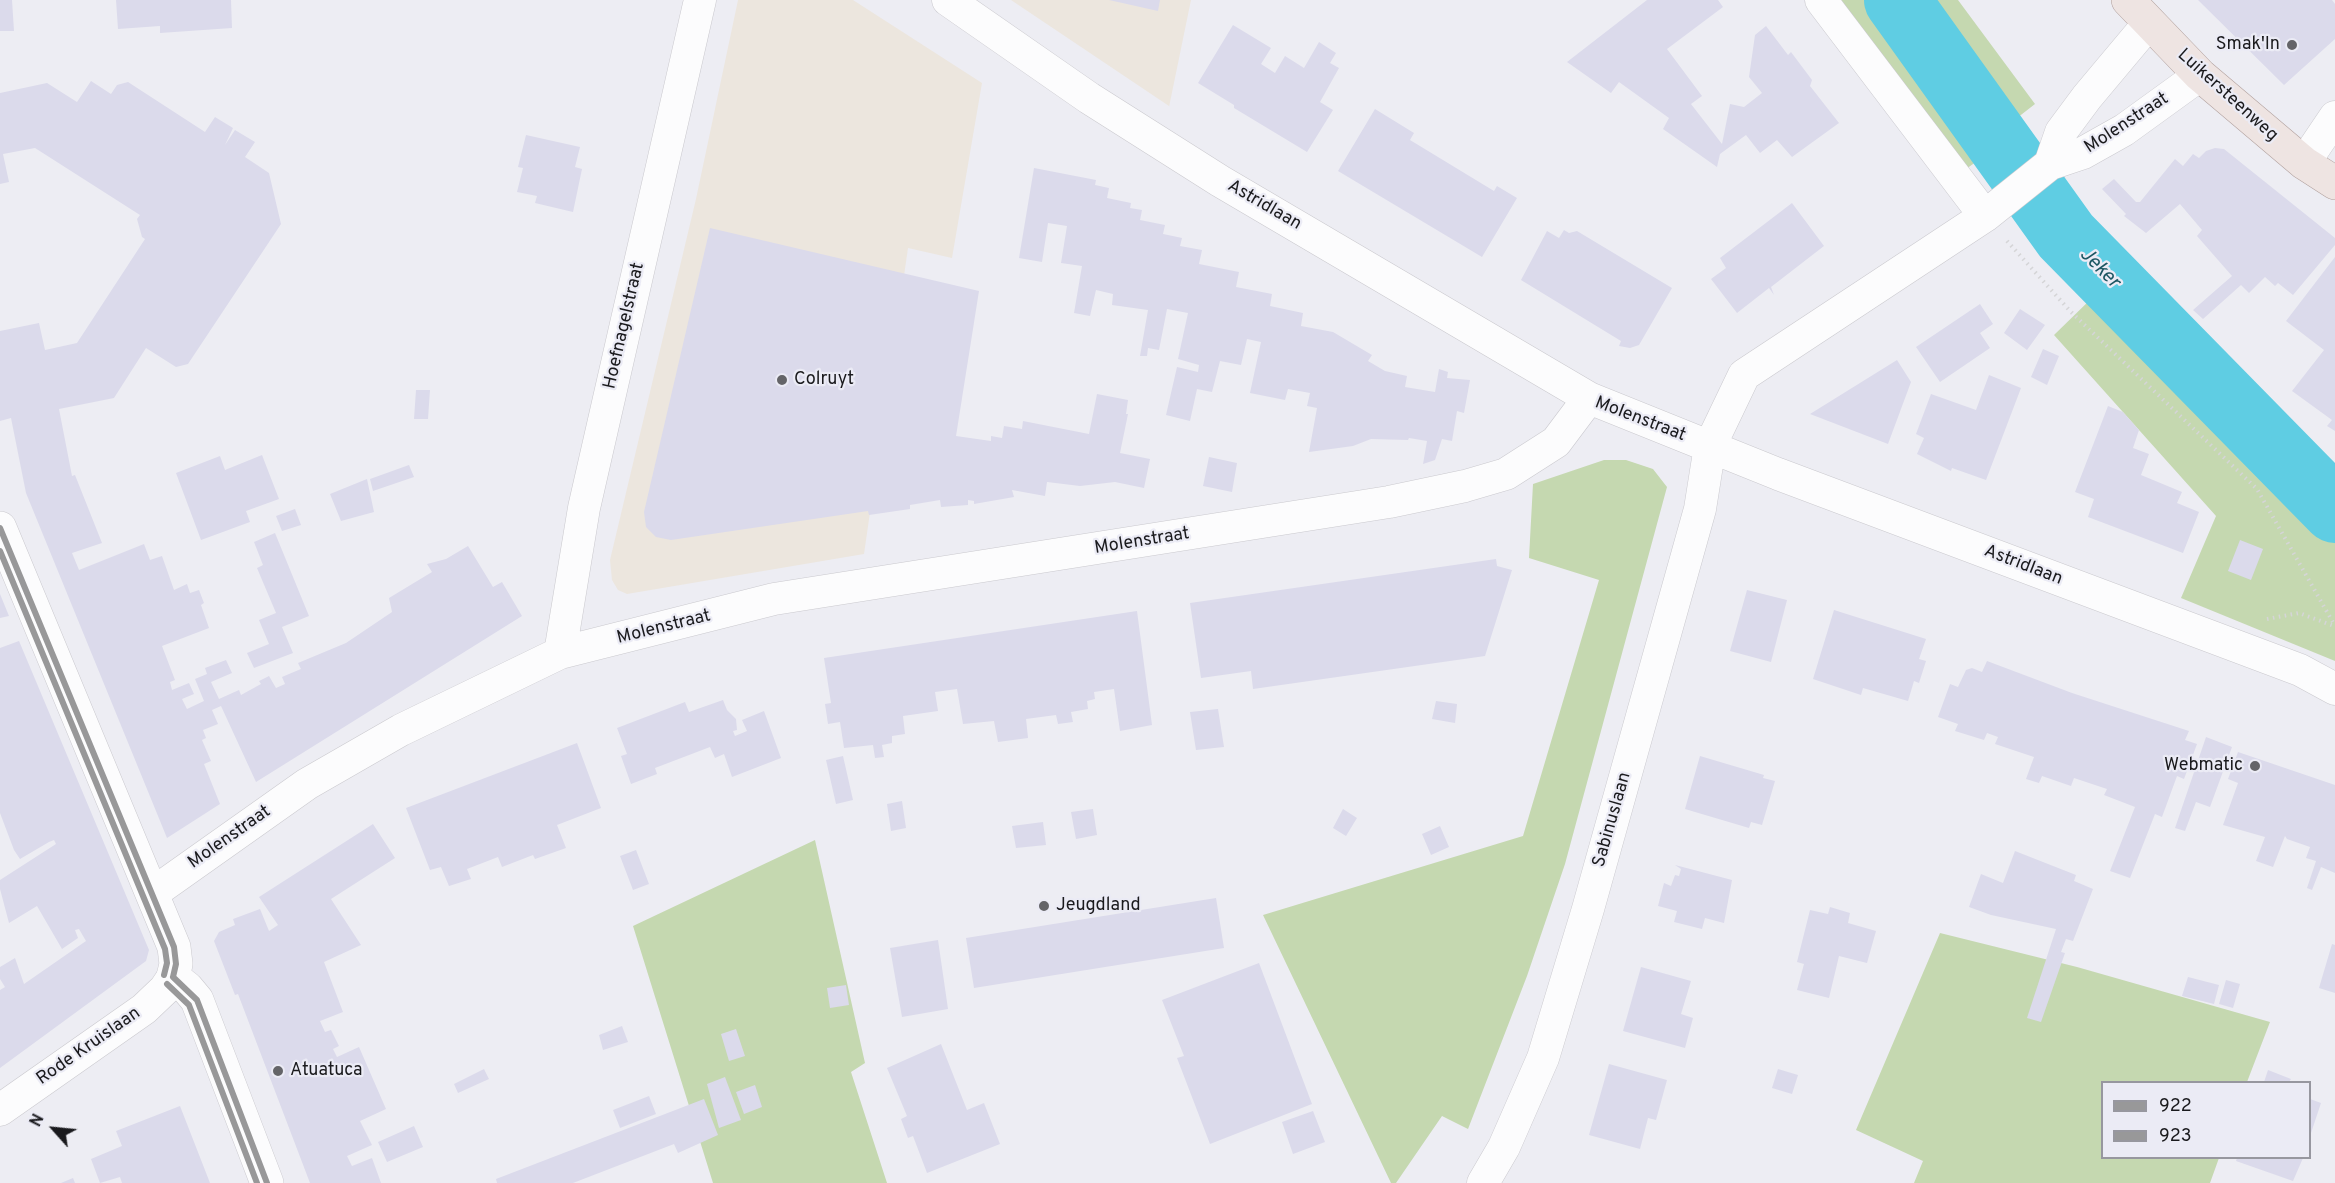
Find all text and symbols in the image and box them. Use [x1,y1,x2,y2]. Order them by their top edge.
place label: Smak'In [2216,34,2280,56]
marker: Smak'In [2285,38,2299,52]
street label: Luikersteenweg [2172,45,2282,147]
street label: Molenstraat [2081,89,2173,159]
street label: Astridlaan [1223,176,1305,236]
water label: Jeker [2073,243,2125,295]
street label: Hoefnagelstraat [600,261,650,391]
place label: Colruyt [794,369,854,391]
marker: Colruyt [775,373,789,387]
street label: Molenstraat [1591,393,1689,447]
street label: Molenstraat [1093,524,1191,560]
street label: Astridlaan [1981,541,2065,591]
street label: Molenstraat [615,606,713,650]
place label: Webmatic [2164,755,2243,777]
marker: Webmatic [2248,759,2262,773]
street label: Sabinuslaan [1589,770,1637,870]
street label: Molenstraat [185,802,275,874]
place label: Jeugdland [1056,895,1141,917]
marker: Jeugdland [1037,899,1051,913]
street label: Rode Kruislaan [33,1003,145,1091]
place label: Atuatuca [290,1060,362,1082]
marker: Atuatuca [271,1064,285,1078]
legend [2101,1081,2311,1159]
text: 922 [2159,1095,2192,1118]
north arrow [24,1099,84,1159]
text: N [26,1111,49,1130]
text: 923 [2159,1125,2192,1148]

